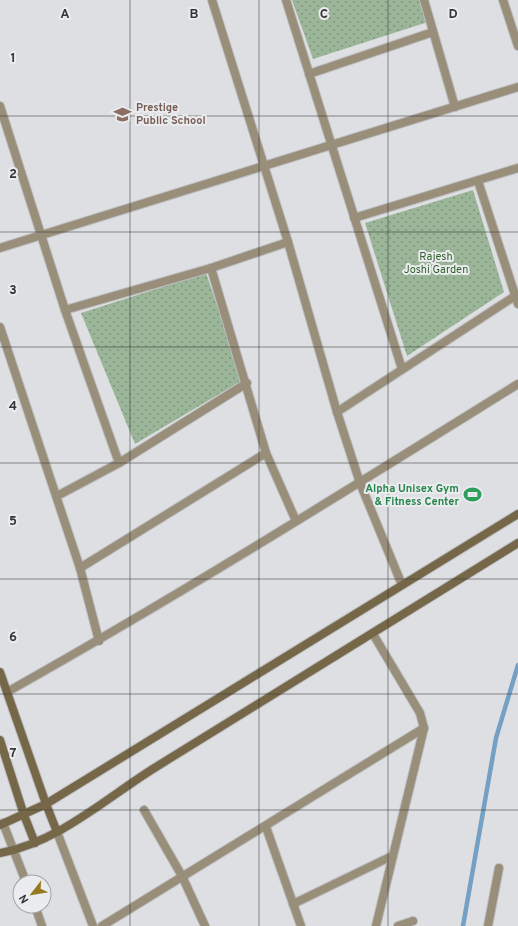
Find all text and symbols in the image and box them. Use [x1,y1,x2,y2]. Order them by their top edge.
text: A [60,7,70,23]
text: B [190,7,199,23]
text: C [320,7,328,23]
text: D [448,7,458,23]
text: 1 [10,51,16,67]
place label: Prestige Public School [136,101,206,128]
school or university icon: Prestige Public School [113,104,133,124]
text: 2 [9,167,17,183]
park label: Rajesh Joshi Garden [404,250,468,277]
text: 3 [9,283,17,299]
text: 4 [9,399,17,415]
place label: Alpha Unisex Gym & Fitness Center [365,482,459,509]
sports icon: Alpha Unisex Gym & Fitness Center [462,485,482,505]
text: 5 [9,514,17,530]
text: 6 [9,630,17,646]
text: 7 [10,746,17,762]
north arrow [12,874,52,914]
text: N [16,892,32,906]

